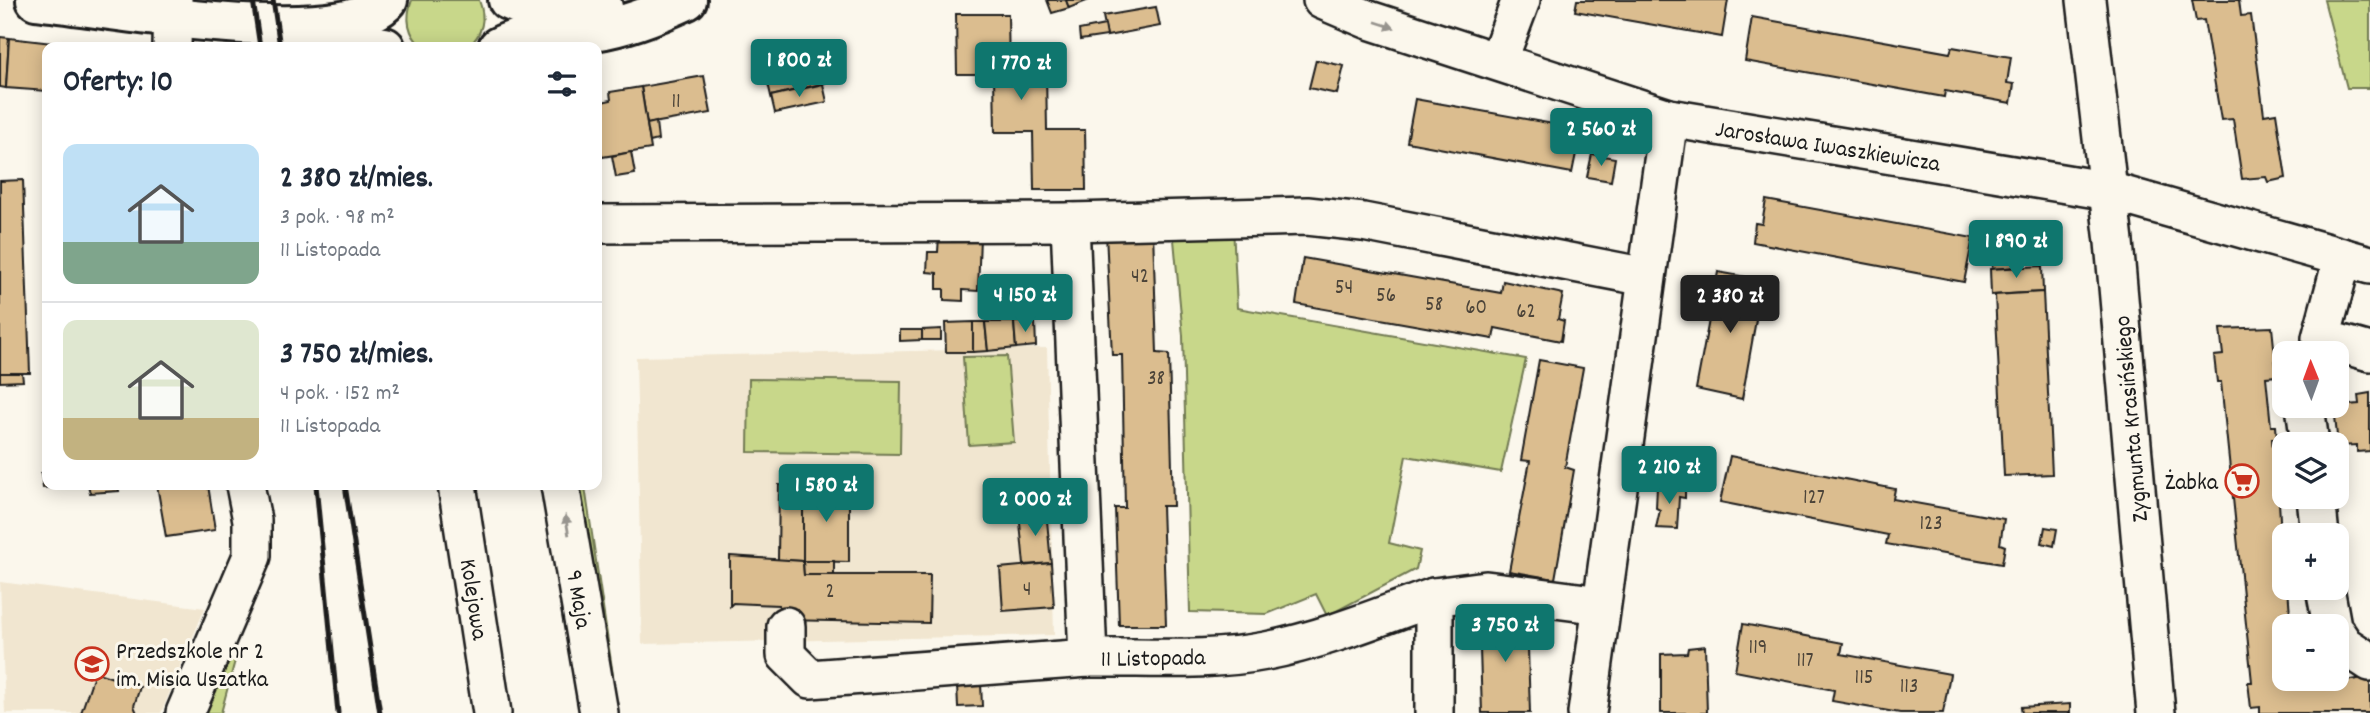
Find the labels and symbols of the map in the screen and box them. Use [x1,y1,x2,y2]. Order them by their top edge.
one-way arrow [1375,20,1396,30]
pin: 1 800 zł [727,40,871,99]
pin: 1 770 zł [949,42,1093,102]
house number: 11 [671,88,681,118]
pin: 2 560 zł [1529,108,1673,168]
street label: Jarosława Iwaszkiewicza [1713,113,1943,183]
pin: 1 890 zł [1944,220,2088,280]
house number: 42 [1131,263,1149,293]
pin: 4 150 zł [953,274,1097,334]
house number: 54 [1335,274,1353,304]
pin: 2 380 zł [1658,276,1802,335]
house number: 56 [1376,282,1396,312]
house number: 58 [1425,291,1443,321]
house number: 60 [1465,294,1487,324]
house number: 62 [1516,298,1536,328]
street label: Zygmunta Krasińskiego [2107,314,2159,523]
north arrow [2272,341,2348,418]
house number: 38 [1147,365,1165,395]
pin: 2 210 zł [1597,447,1741,506]
supermarket icon: Żabka [2223,462,2261,500]
pin: 1 580 zł [754,464,898,524]
place label: Żabka [2165,467,2219,501]
pin: 2 000 zł [963,478,1107,538]
house number: 127 [1803,484,1825,514]
house number: 123 [1919,510,1943,540]
one-way arrow [561,514,572,536]
street label: Kolejowa [449,556,495,643]
street label: 9 Maja [555,567,599,632]
house number: 4 [1023,576,1031,606]
house number: 2 [825,578,835,608]
pin: 3 750 zł [1433,604,1577,664]
house number: 119 [1749,634,1767,664]
place label: Przedszkole nr 2 im. Misia Uszatka [116,636,269,698]
street label: 11 Listopada [1100,642,1206,678]
school or university icon: Przedszkole nr 2 im. Misia Uszatka [73,645,111,683]
house number: 117 [1796,647,1814,677]
house number: 115 [1855,664,1873,694]
house number: 113 [1900,673,1918,703]

